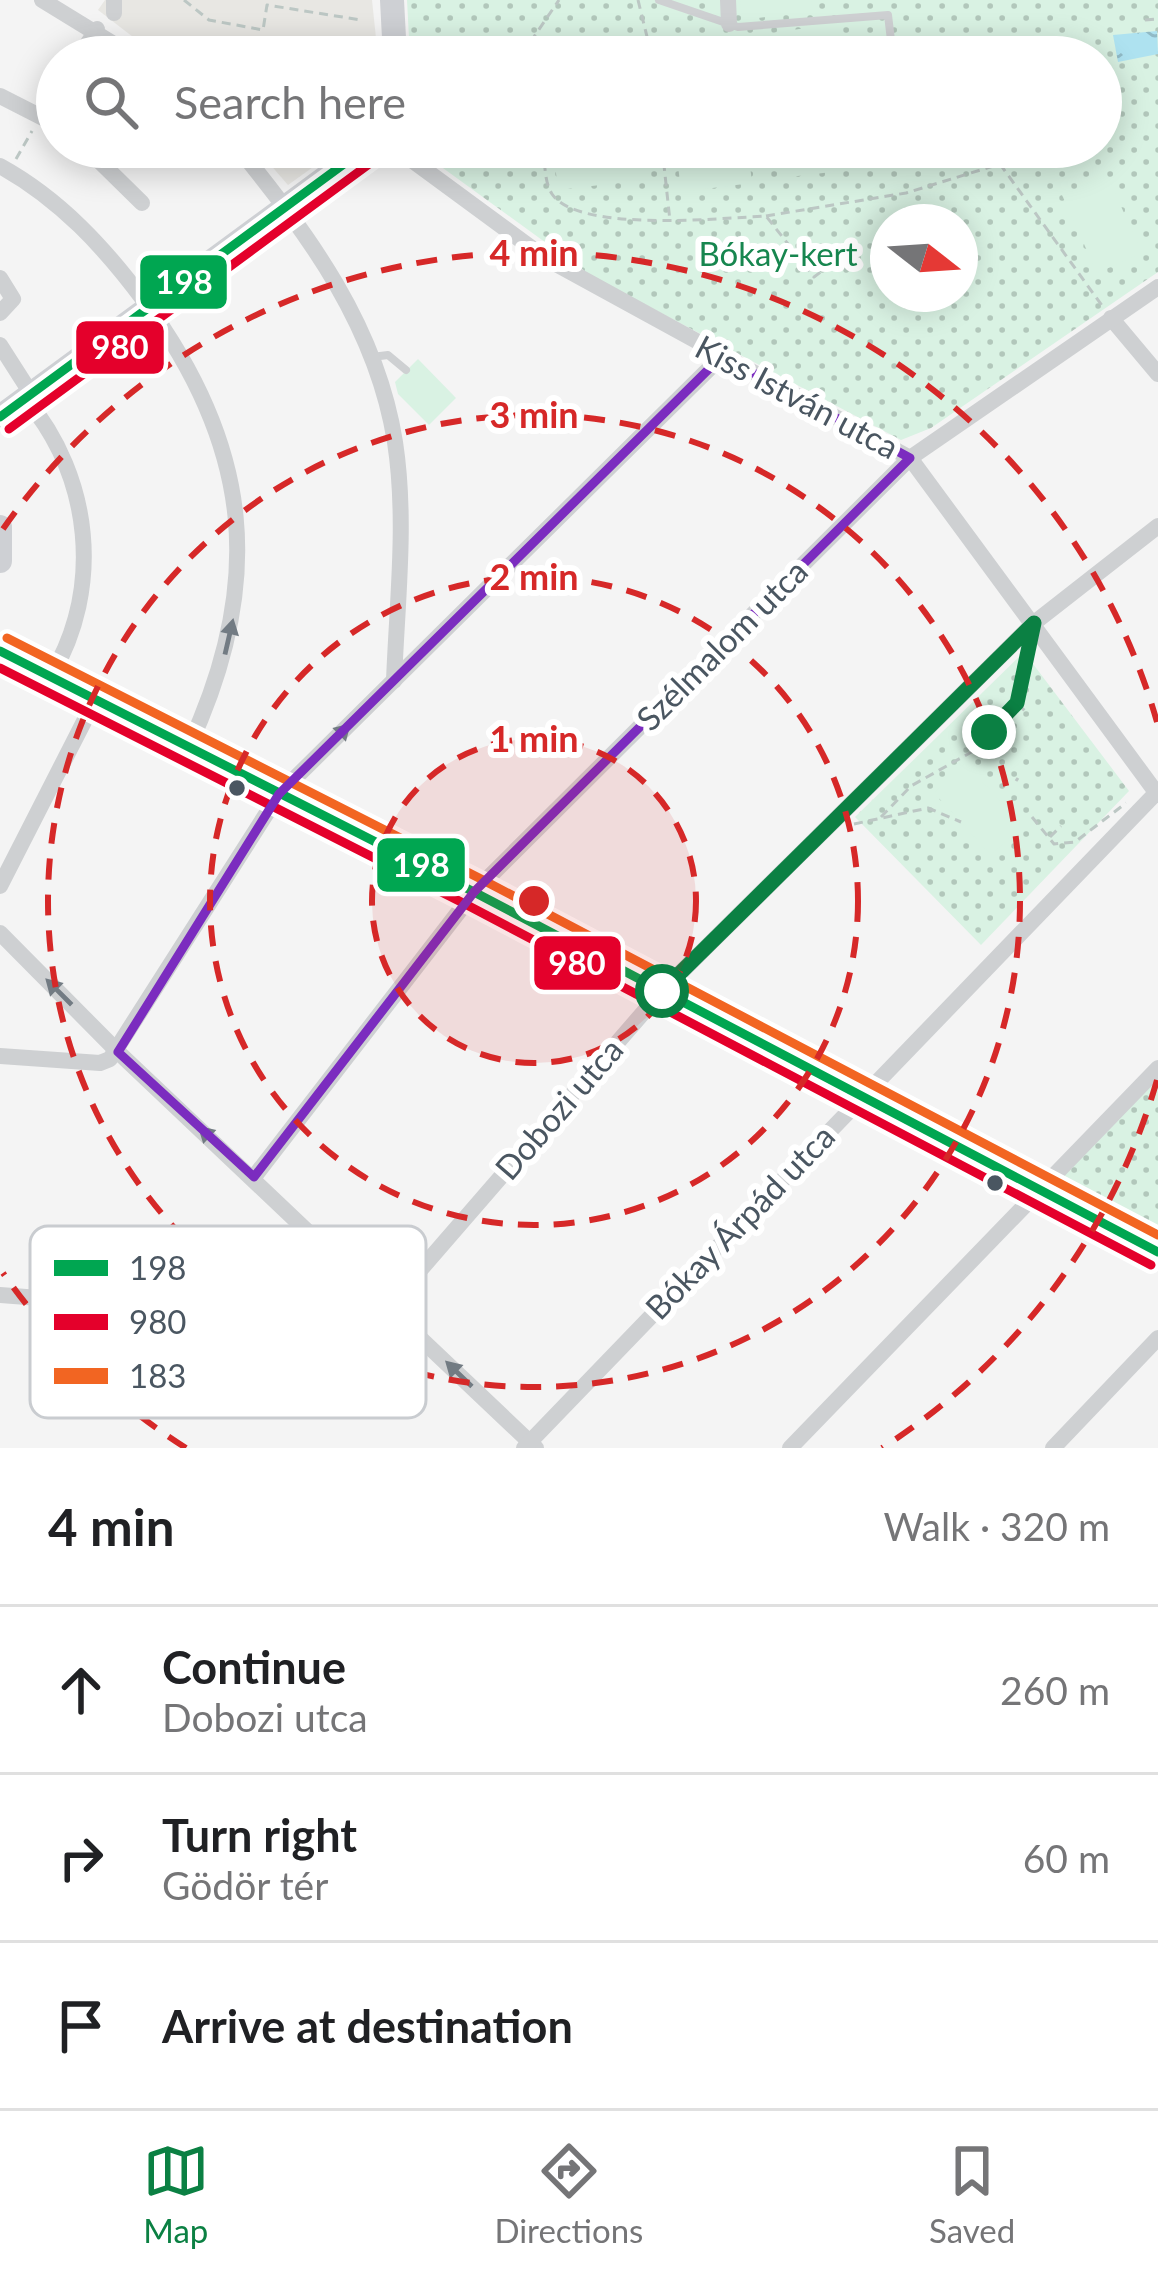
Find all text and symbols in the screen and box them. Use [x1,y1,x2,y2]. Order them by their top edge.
search box [36,36,1122,168]
icon: search [78,69,144,135]
text: Search here [174,75,406,129]
north arrow [870,204,978,312]
text: 4 min [489,230,579,274]
park label: Bókay-kert [699,233,858,273]
line badge: 198 [138,253,229,311]
text: 198 [155,261,213,301]
line badge: 980 [74,319,166,376]
text: 980 [91,326,149,366]
street label: Kiss István utca [689,326,906,466]
text: 3 min [489,392,579,436]
street label: Szélmalom utca [628,551,815,738]
text: 2 min [489,554,579,598]
one-way arrow [220,617,239,655]
route end [962,705,1016,759]
text: 1 min [489,716,579,760]
one-way arrow [322,724,350,752]
unlabelled marker [226,777,248,799]
line badge: 198 [375,836,467,894]
text: 198 [392,844,450,884]
centre of rings [513,880,555,922]
line badge: 980 [532,934,623,992]
text: 980 [548,942,606,982]
route start [635,964,689,1018]
one-way arrow [45,978,73,1006]
street label: Dobozi utca [486,1030,630,1187]
street label: Bókay Árpád utca [636,1116,842,1327]
one-way arrow [198,1126,227,1153]
unlabelled marker [984,1172,1006,1194]
legend [30,1226,426,1418]
text: 198 [129,1247,186,1287]
text: 980 [129,1301,186,1341]
text: 183 [129,1355,186,1395]
one-way arrow [445,1361,474,1389]
text: 4 min [48,1496,174,1557]
text: Walk · 320 m [883,1503,1110,1549]
text: Continue [162,1640,346,1694]
icon: ahead [48,1657,114,1723]
text: 260 m [1000,1667,1110,1713]
text: Dobozi utca [162,1694,368,1740]
text: Turn right [162,1808,357,1862]
icon: right [48,1825,114,1891]
text: 60 m [1023,1835,1110,1881]
text: Gödör tér [162,1862,328,1908]
icon: arrive [48,1993,114,2059]
text: Arrive at destination [162,1999,573,2053]
tab: Map [143,2138,209,2250]
tab: Directions [494,2138,643,2250]
tab: Saved [929,2138,1015,2250]

